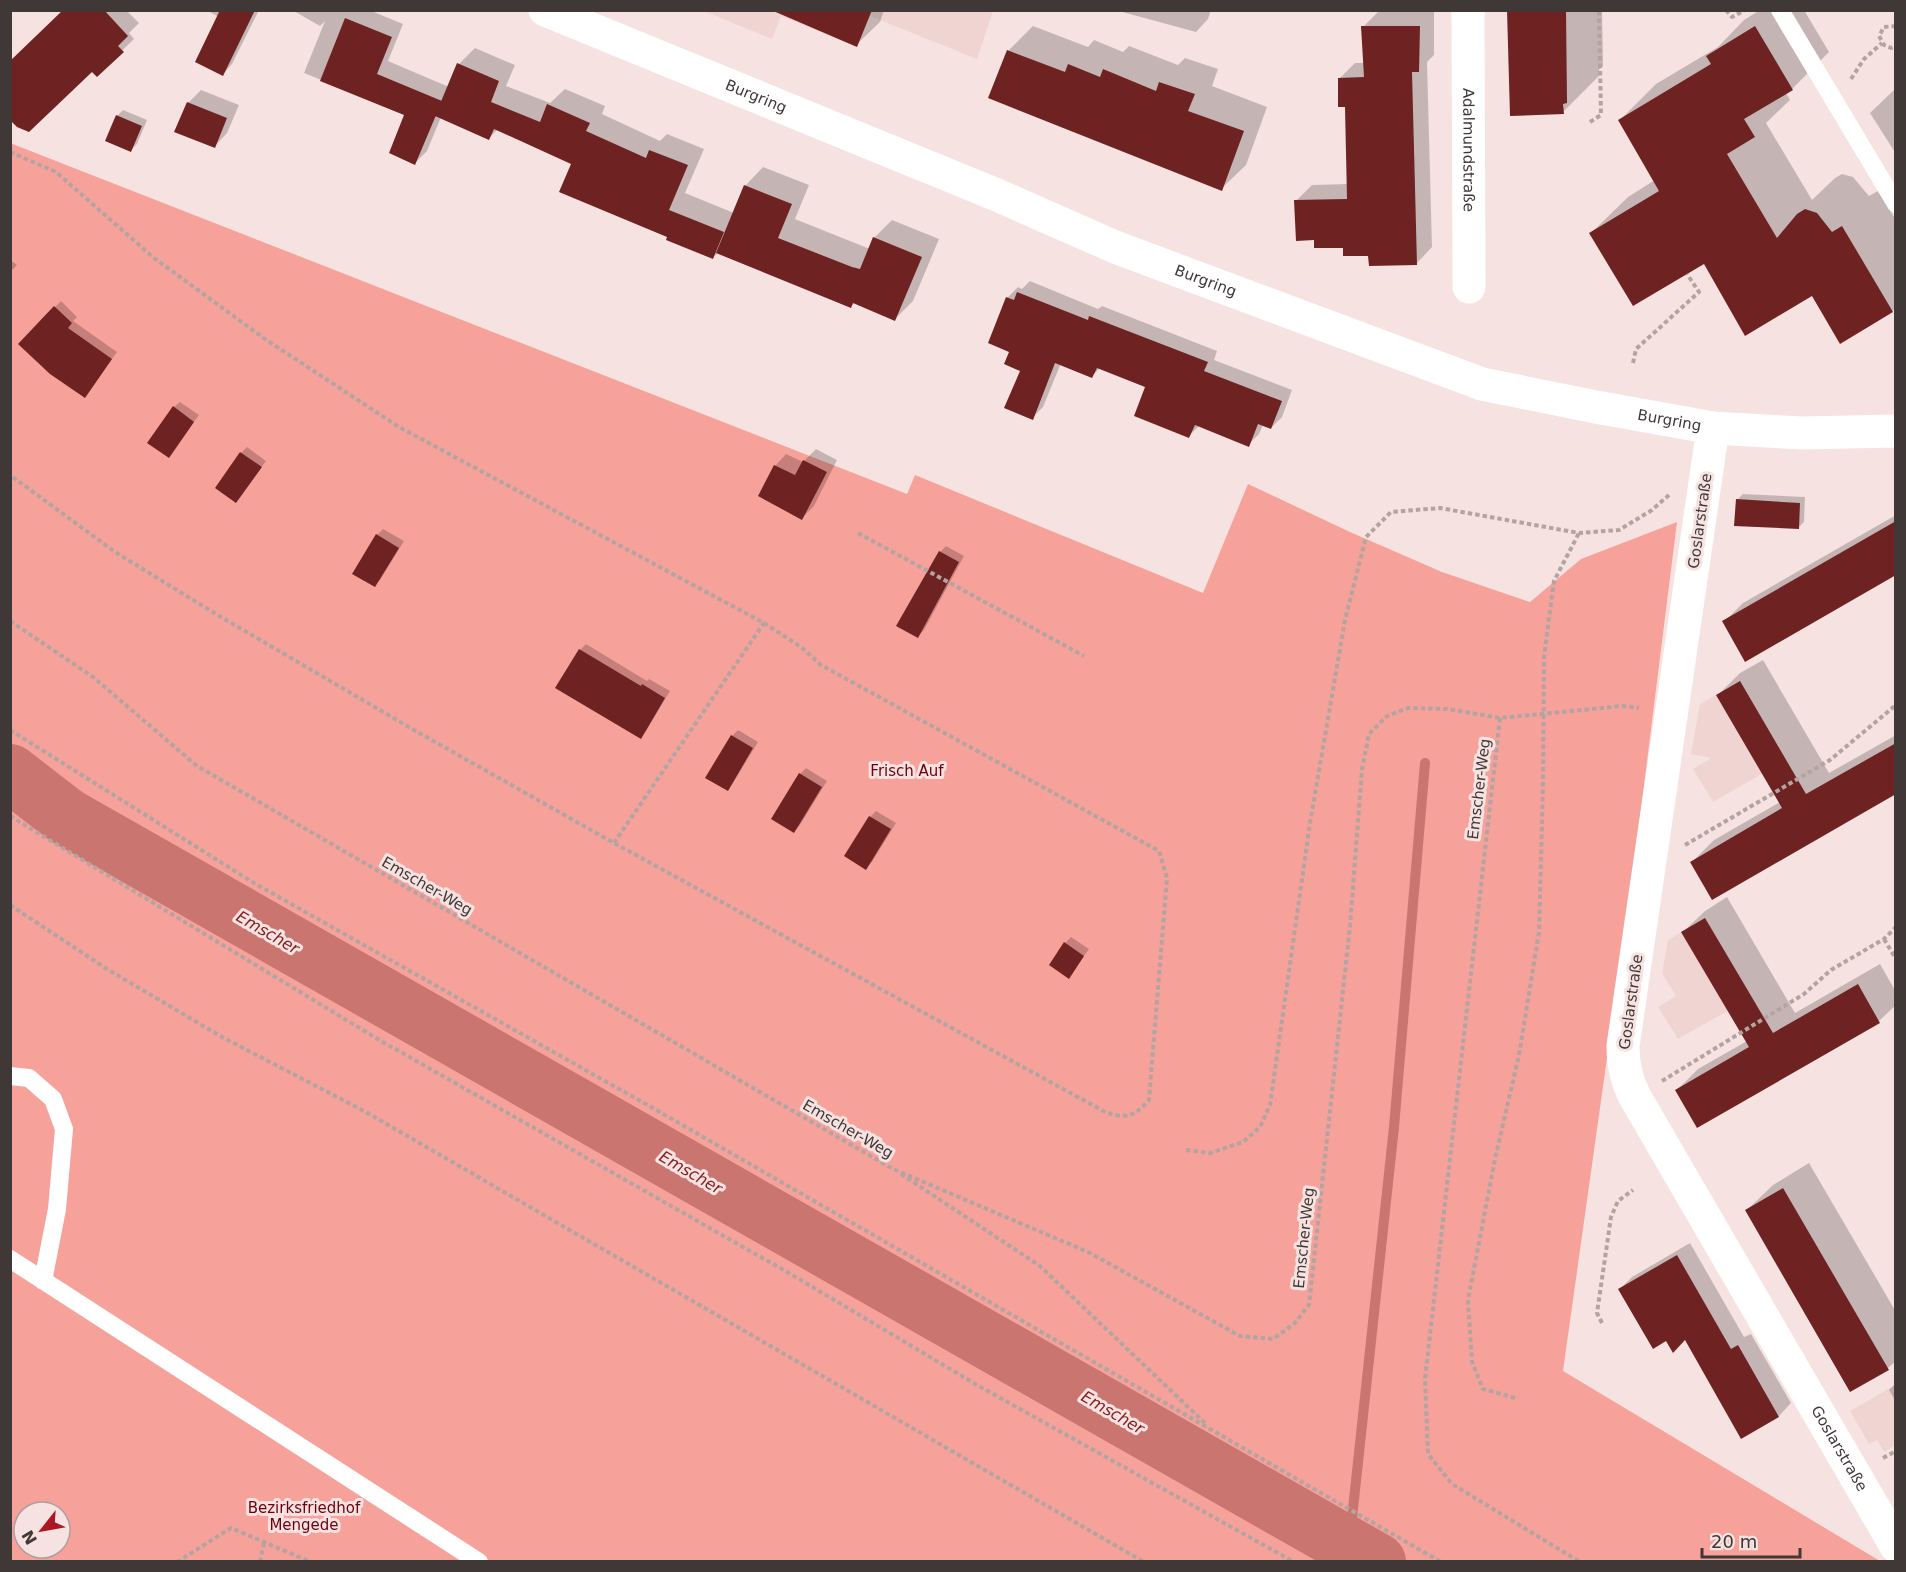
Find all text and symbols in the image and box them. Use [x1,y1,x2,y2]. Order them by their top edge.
street label: Burgring [723,76,789,117]
street label: Adalmundstraße [1459,88,1478,212]
street label: Burgring [1172,261,1239,301]
street label: Burgring [1636,406,1703,435]
street label: Goslarstraße [1684,472,1716,570]
street label: Emscher-Weg [1464,737,1494,841]
park label: Frisch Auf [870,762,944,780]
street label: Emscher-Weg [379,853,475,919]
water label: Emscher [233,907,304,959]
street label: Goslarstraße [1615,953,1647,1051]
street label: Emscher-Weg [800,1096,896,1162]
water label: Emscher [656,1147,727,1199]
street label: Emscher-Weg [1290,1187,1318,1289]
water label: Emscher [1078,1387,1149,1439]
street label: Goslarstraße [1807,1402,1871,1494]
park label: Bezirksfriedhof Mengede [248,1499,361,1534]
north arrow [12,1500,72,1560]
scale bar [1702,1521,1800,1559]
text: N [18,1527,41,1548]
text: 20 m [1711,1531,1757,1552]

